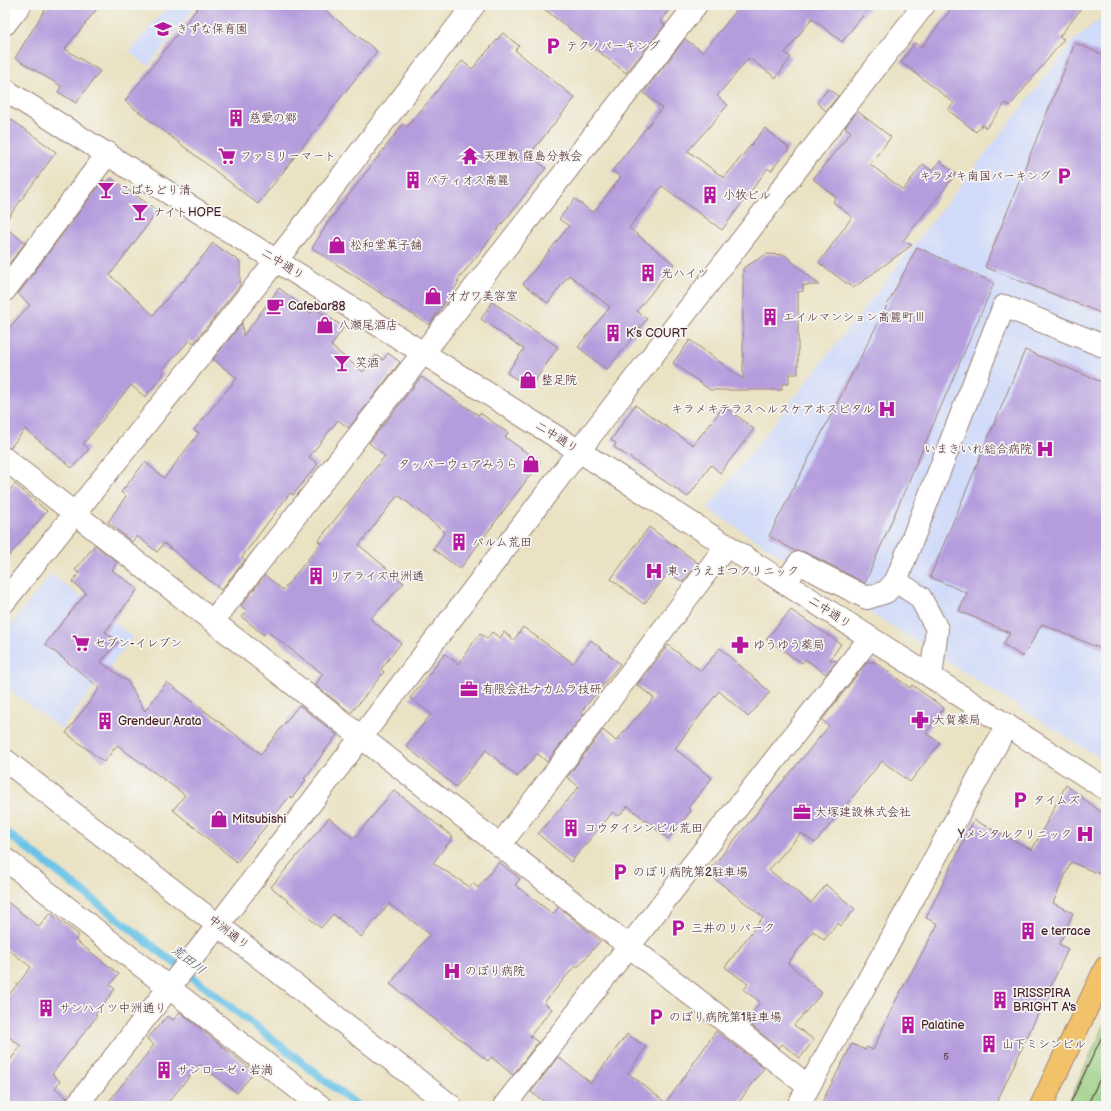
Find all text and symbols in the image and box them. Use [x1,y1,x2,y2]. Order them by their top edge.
school or university icon: きずな保育園 [153,19,173,39]
place label: きずな保育園 [176,22,248,37]
parking icon: テクノパーキング [543,36,563,56]
place label: テクノパーキング [566,39,660,54]
building icon: 慈愛の郷 [226,108,246,128]
place label: 慈愛の郷 [249,111,297,126]
supermarket icon: ファミリーマート [217,146,237,166]
temple icon: 天理教 薩島分教会 [460,146,480,166]
place label: ファミリーマート [240,149,336,164]
place label: 天理教 薩島分教会 [483,149,582,164]
parking icon: キラメキ南国パーキング [1054,166,1074,186]
place label: キラメキ南国パーキング [919,169,1051,184]
building icon: パティオス高麗 [403,170,423,190]
place label: パティオス高麗 [426,173,509,188]
bar icon: こばちどり清 [96,180,116,200]
place label: こばちどり清 [119,183,191,198]
building icon: 小牧ビル [700,185,720,205]
place label: 小牧ビル [723,188,771,203]
bar icon: ナイトHOPE [130,202,150,222]
place label: ナイトHOPE [153,205,222,220]
shop icon: 松和堂菓子舗 [327,235,347,255]
place label: 松和堂菓子舗 [350,238,422,253]
street label: 二中通り [258,245,307,284]
building icon: 光ハイツ [638,263,658,283]
place label: 光ハイツ [661,266,709,281]
shop icon: オガワ美容室 [423,286,443,306]
place label: オガワ美容室 [446,289,518,304]
cafe icon: Cafebar88 [265,296,285,316]
place label: Cafebar88 [288,299,346,314]
building icon: エイルマンション高麗町Ⅲ [760,307,780,327]
place label: エイルマンション高麗町Ⅲ [783,310,926,325]
shop icon: 八瀬尾酒店 [315,315,335,335]
place label: 八瀬尾酒店 [338,318,398,333]
building icon: K’s COURT [603,323,623,343]
place label: K’s COURT [626,326,688,341]
bar icon: 笑酒 [332,353,352,373]
place label: 笑酒 [355,356,379,371]
shop icon: 整足院 [518,370,538,390]
place label: 整足院 [541,373,577,388]
hospital icon: キラメキテラスヘルスケアホスピタル [877,399,897,419]
place label: キラメキテラスヘルスケアホスピタル [671,402,874,417]
street label: 二中通り [532,418,581,457]
hospital icon: いまきいれ総合病院 [1035,439,1055,459]
place label: いまきいれ総合病院 [924,442,1032,457]
shop icon: タッパーウェアみうら [521,454,541,474]
place label: タッパーウェアみうら [398,457,518,472]
building icon: パルム荒田 [449,532,469,552]
place label: パルム荒田 [472,535,532,550]
hospital icon: 東・うえまつクリニック [644,561,664,581]
place label: 東・うえまつクリニック [667,564,799,579]
building icon: リアライズ中洲通 [306,566,326,586]
place label: リアライズ中洲通 [329,569,424,584]
street label: 二中通り [806,593,854,632]
supermarket icon: セブン-イレブン [71,633,91,653]
pharmacy icon: ゆうゆう薬局 [730,635,750,655]
place label: セブン-イレブン [94,636,182,651]
place label: ゆうゆう薬局 [753,638,825,653]
office icon: 有限会社ナカムラ技研 [459,679,479,699]
place label: 有限会社ナカムラ技研 [482,682,602,697]
pharmacy icon: 大賀薬局 [910,710,930,730]
building icon: Grendeur Arata [95,711,115,731]
place label: 大賀薬局 [933,713,981,728]
place label: Grendeur Arata [118,714,202,729]
parking icon: タイムズ [1010,790,1030,810]
place label: タイムズ [1033,793,1080,808]
office icon: 大塚建設株式会社 [792,802,812,822]
place label: 大塚建設株式会社 [815,805,911,820]
shop icon: Mitsubishi [209,809,229,829]
place label: Mitsubishi [232,812,286,827]
building icon: コウタイシンビル荒田 [561,818,581,838]
place label: コウタイシンビル荒田 [584,821,703,836]
hospital icon: Yメンタルクリニック [1075,824,1095,844]
place label: Yメンタルクリニック [957,827,1072,842]
parking icon: のぼり病院第2駐車場 [610,862,630,882]
place label: のぼり病院第2駐車場 [633,865,748,880]
street label: 中洲通り [205,912,252,953]
parking icon: 三井のリパーク [668,918,688,938]
place label: 三井のリパーク [691,921,775,936]
building icon: e terrace [1018,921,1038,941]
place label: e terrace [1041,924,1091,939]
water label: 荒田川 [168,941,209,978]
hospital icon: のぼり病院 [442,961,462,981]
place label: のぼり病院 [465,964,525,979]
place label: IRISSPIRA BRIGHT A's [1013,986,1076,1015]
building icon: IRISSPIRA BRIGHT A's [990,990,1010,1010]
building icon: サンハイツ中洲通り [36,998,56,1018]
place label: サンハイツ中洲通り [59,1001,167,1016]
parking icon: のぼり病院第1駐車場 [646,1007,666,1027]
place label: のぼり病院第1駐車場 [669,1010,782,1025]
building icon: Palatine [898,1015,918,1035]
place label: Palatine [921,1018,965,1033]
building icon: 山下ミシンビル [979,1034,999,1054]
place label: 山下ミシンビル [1002,1037,1086,1052]
house number: 5 [943,1051,949,1063]
building icon: サンローゼ・岩満 [154,1060,174,1080]
place label: サンローゼ・岩満 [177,1063,273,1078]

